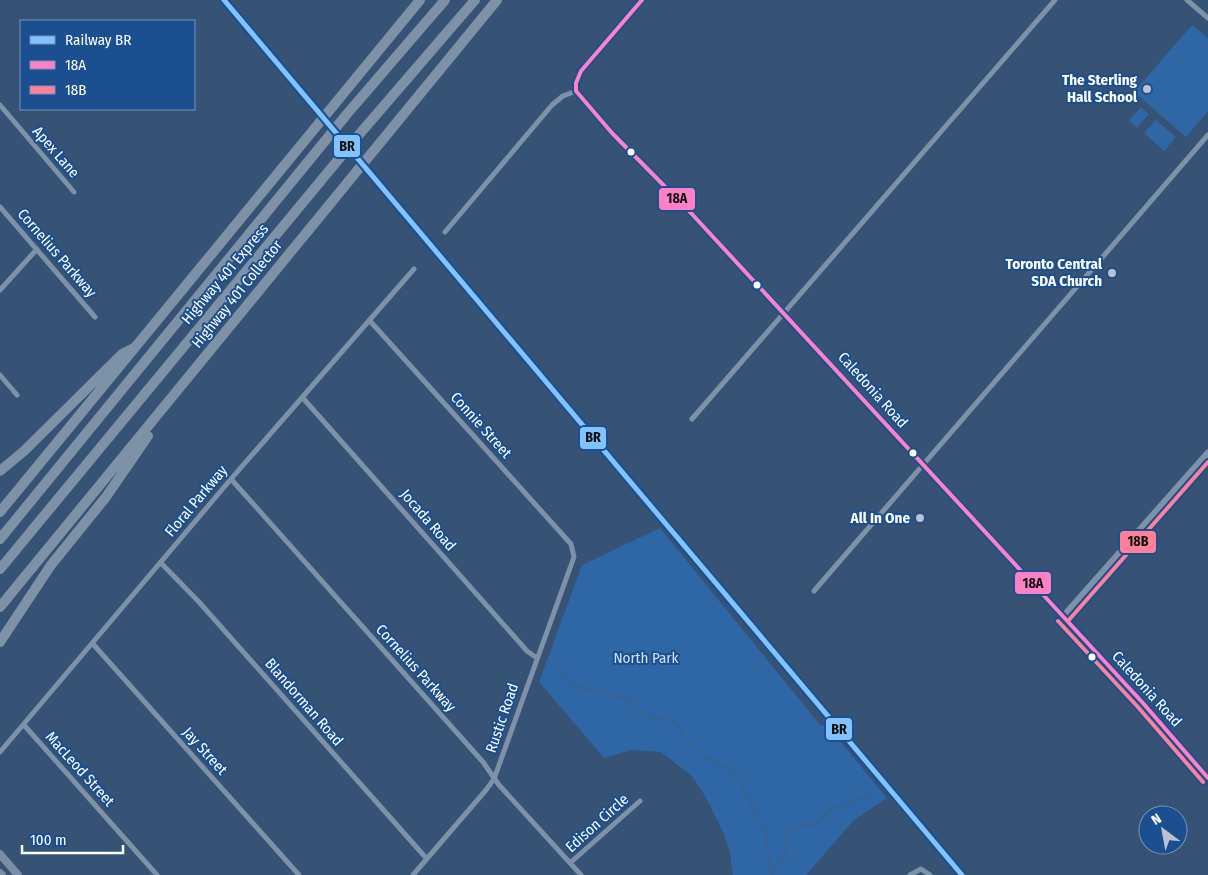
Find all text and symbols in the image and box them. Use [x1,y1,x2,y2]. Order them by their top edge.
legend [20,20,195,110]
text: Railway BR [65,31,131,49]
text: 18A [65,56,86,74]
place label: The Sterling Hall School [1062,71,1138,106]
text: 18B [65,81,87,99]
marker: The Sterling Hall School [1141,83,1153,95]
street label: Apex Lane [29,123,83,181]
line badge: BR [333,134,361,158]
text: BR [339,138,355,155]
unlabelled marker [626,147,636,157]
line badge: 18A [658,187,696,211]
text: 18A [667,190,688,207]
street label: Cornelius Parkway [14,205,101,301]
street label: Highway 401 Express [178,220,272,328]
street label: Highway 401 Collector [188,236,287,352]
place label: Toronto Central SDA Church [1006,255,1103,290]
marker: Toronto Central SDA Church [1106,267,1118,279]
unlabelled marker [752,280,762,290]
street label: Caledonia Road [834,348,912,432]
street label: Connie Street [447,388,515,462]
line badge: BR [579,426,607,450]
text: BR [585,429,601,446]
unlabelled marker [908,448,918,458]
street label: Floral Parkway [161,461,231,540]
street label: Jocada Road [396,486,460,554]
place label: All In One [850,509,910,527]
marker: All In One [914,512,926,524]
line badge: 18B [1119,530,1157,554]
text: 18B [1127,533,1149,550]
line badge: 18A [1014,571,1052,595]
text: 18A [1023,575,1044,592]
street label: Cornelius Parkway [372,621,460,716]
street label: Caledonia Road [1108,647,1186,731]
park label: North Park [613,649,679,667]
unlabelled marker [1087,652,1097,662]
street label: Blandorman Road [261,655,347,749]
street label: Rustic Road [482,681,522,755]
line badge: BR [825,717,853,741]
text: BR [831,721,847,738]
street label: Jay Street [179,723,231,779]
street label: MacLeod Street [42,728,118,810]
street label: Edison Circle [562,790,632,856]
north arrow [1138,805,1188,855]
text: N [1148,810,1164,829]
scale bar [22,822,124,854]
text: 100 m [30,831,67,849]

